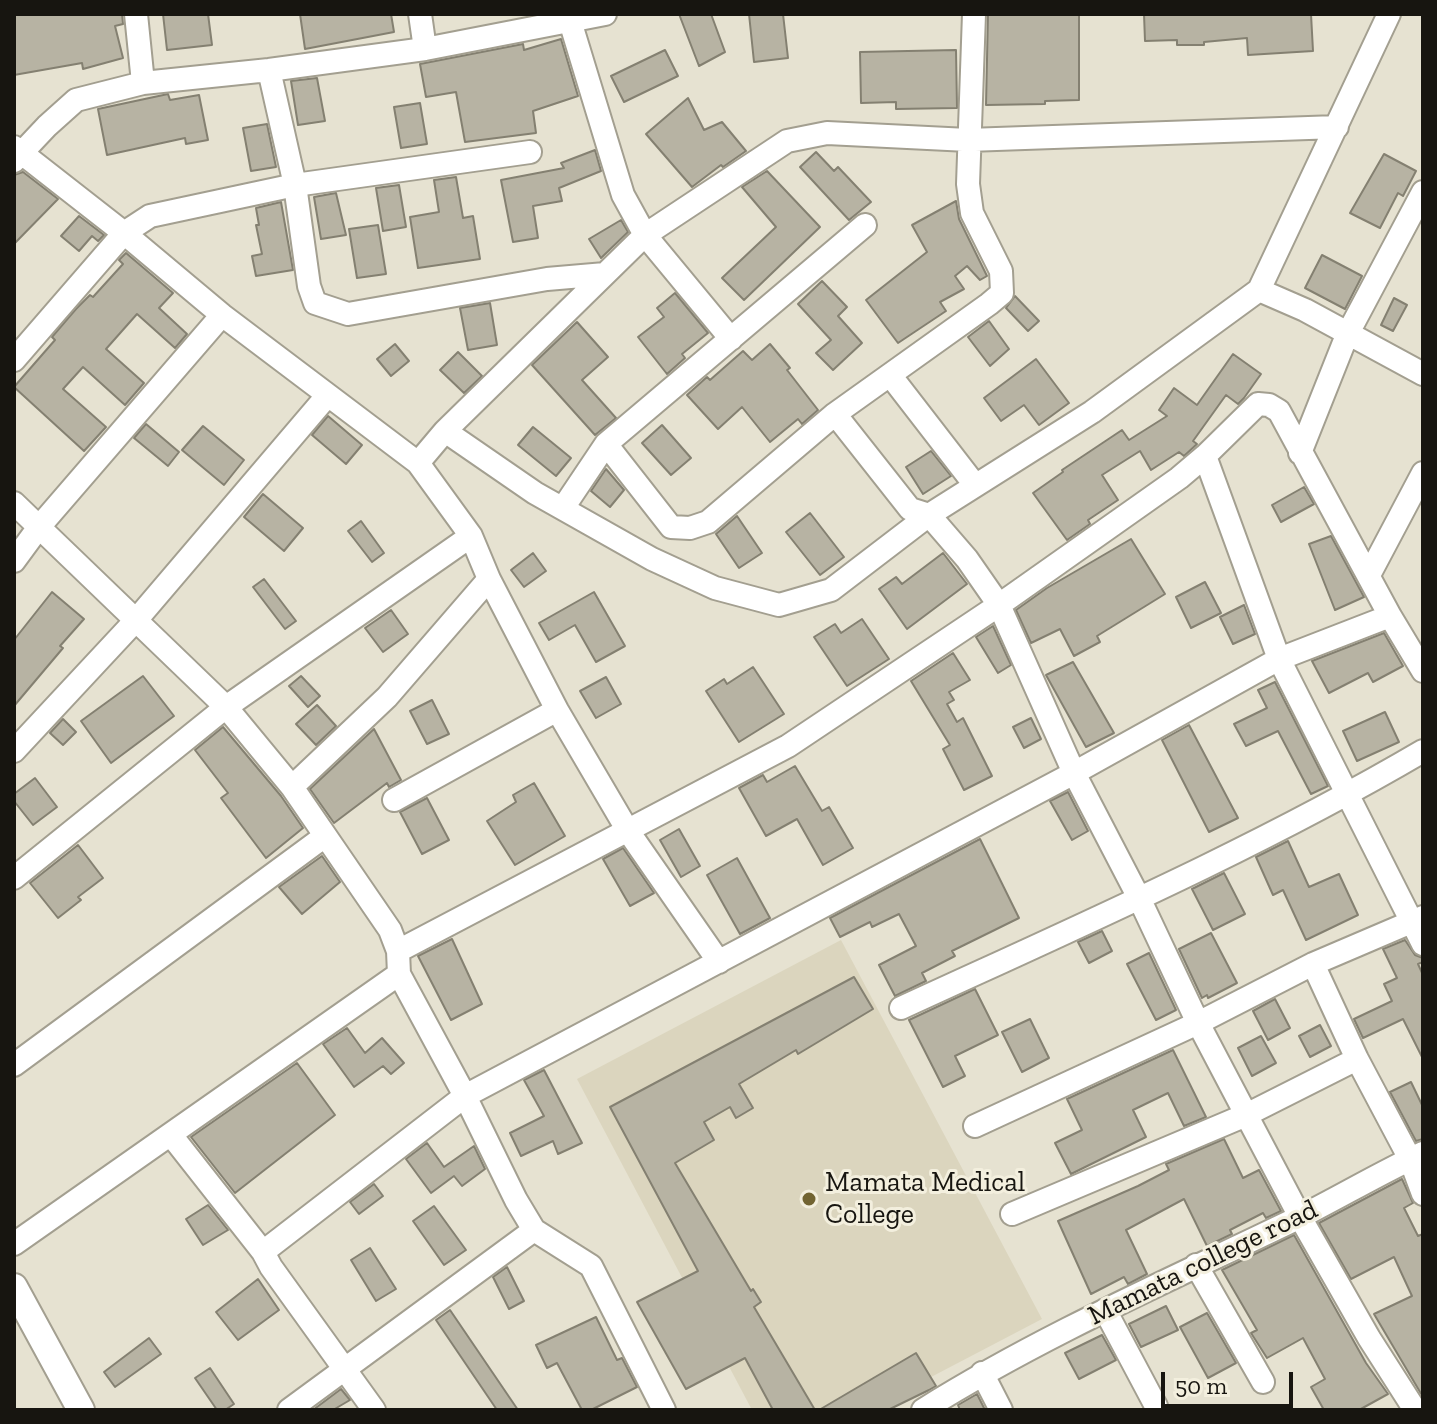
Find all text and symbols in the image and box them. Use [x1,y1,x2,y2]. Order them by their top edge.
place label: Mamata Medical College [825,1166,1025,1232]
marker: Mamata Medical College [800,1190,818,1208]
street label: Mamata college road [1083,1193,1323,1333]
scale bar [1165,1356,1297,1406]
text: 50 m [1175,1371,1227,1400]

